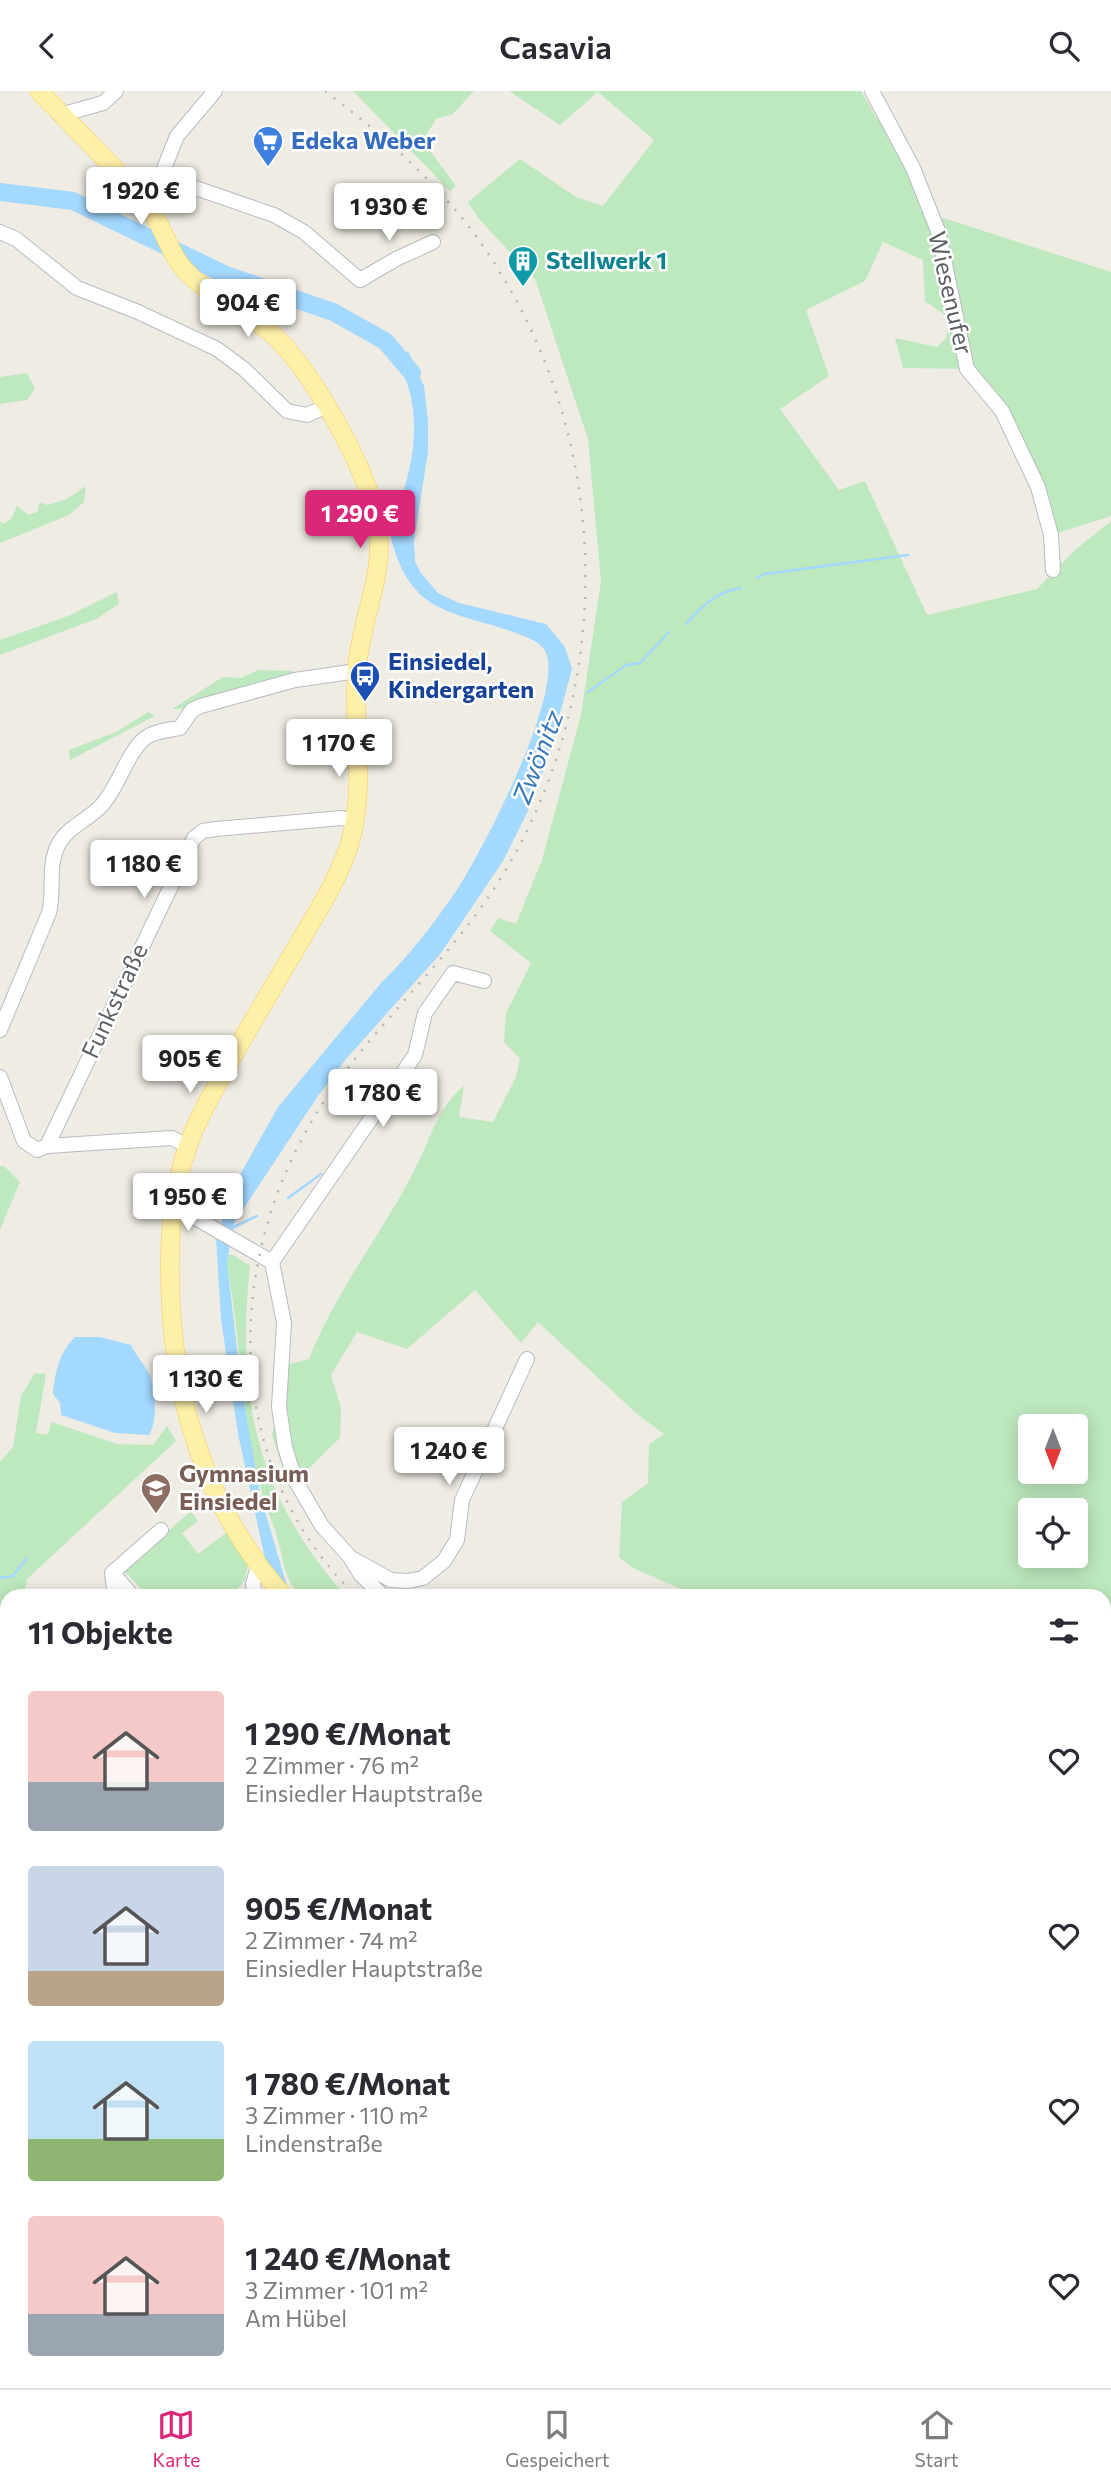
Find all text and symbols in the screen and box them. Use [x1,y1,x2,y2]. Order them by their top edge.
text: Casavia [499,26,612,66]
icon: back [28,27,66,65]
icon: search [1045,27,1083,65]
supermarket icon: Edeka Weber [251,124,285,168]
place label: Edeka Weber [291,125,436,154]
pin: 1 920 € [76,167,206,227]
text: 1 920 € [102,176,180,204]
pin: 1 930 € [324,183,454,243]
text: 1 930 € [350,192,428,220]
street label: Wiesenufer [923,228,980,357]
building icon: Stellwerk 1 [506,244,540,288]
place label: Stellwerk 1 [546,245,667,274]
pin: 904 € [199,279,297,339]
text: 904 € [216,288,280,316]
pin: 1 290 € [295,491,425,550]
text: 1 290 € [321,499,399,527]
place label: Einsiedel, Kindergarten [388,646,534,703]
bus stop icon: Einsiedel, Kindergarten [348,659,382,703]
water label: Zwönitz [504,705,569,809]
pin: 1 170 € [274,719,404,779]
text: 1 170 € [302,728,376,756]
pin: 1 180 € [79,841,209,900]
text: 1 180 € [106,849,182,877]
street label: Funkstraße [74,938,153,1062]
pin: 905 € [141,1035,239,1095]
text: 905 € [158,1044,222,1072]
pin: 1 780 € [318,1069,448,1129]
text: 1 780 € [344,1078,422,1106]
pin: 1 950 € [123,1173,253,1233]
text: 1 950 € [149,1182,227,1210]
pin: 1 130 € [141,1355,271,1415]
text: 1 130 € [169,1364,243,1392]
north arrow [1018,1414,1088,1484]
map controls [1018,1414,1088,1568]
pin: 1 240 € [384,1427,514,1487]
text: 1 240 € [410,1436,488,1464]
place label: Gymnasium Einsiedel [179,1458,309,1515]
school or university icon: Gymnasium Einsiedel [139,1471,173,1515]
button: locate [1018,1498,1088,1568]
icon: filters [1045,1612,1083,1650]
text: 11 Objekte [28,1613,173,1650]
text: 1 290 €/Monat [245,1714,451,1751]
icon: home [84,1719,168,1803]
icon: heart [1045,1742,1083,1780]
text: 2 Zimmer · 76 m² [245,1751,419,1779]
text: Einsiedler Hauptstraße [245,1779,483,1807]
text: 905 €/Monat [245,1889,432,1926]
icon: home [84,1894,168,1978]
icon: heart [1045,1917,1083,1955]
text: 2 Zimmer · 74 m² [245,1926,418,1954]
text: Einsiedler Hauptstraße [245,1954,483,1982]
text: 1 780 €/Monat [245,2064,450,2101]
icon: home [84,2069,168,2153]
icon: heart [1045,2092,1083,2130]
text: 3 Zimmer · 110 m² [245,2101,428,2129]
text: Lindenstraße [245,2129,383,2157]
text: 1 240 €/Monat [245,2239,450,2276]
icon: home [84,2244,168,2328]
icon: heart [1045,2267,1083,2305]
text: 3 Zimmer · 101 m² [245,2276,428,2304]
text: Am Hübel [245,2304,347,2332]
tab: Karte [152,2406,200,2471]
tab: Gespeichert [505,2406,610,2471]
tab: Start [915,2406,959,2471]

